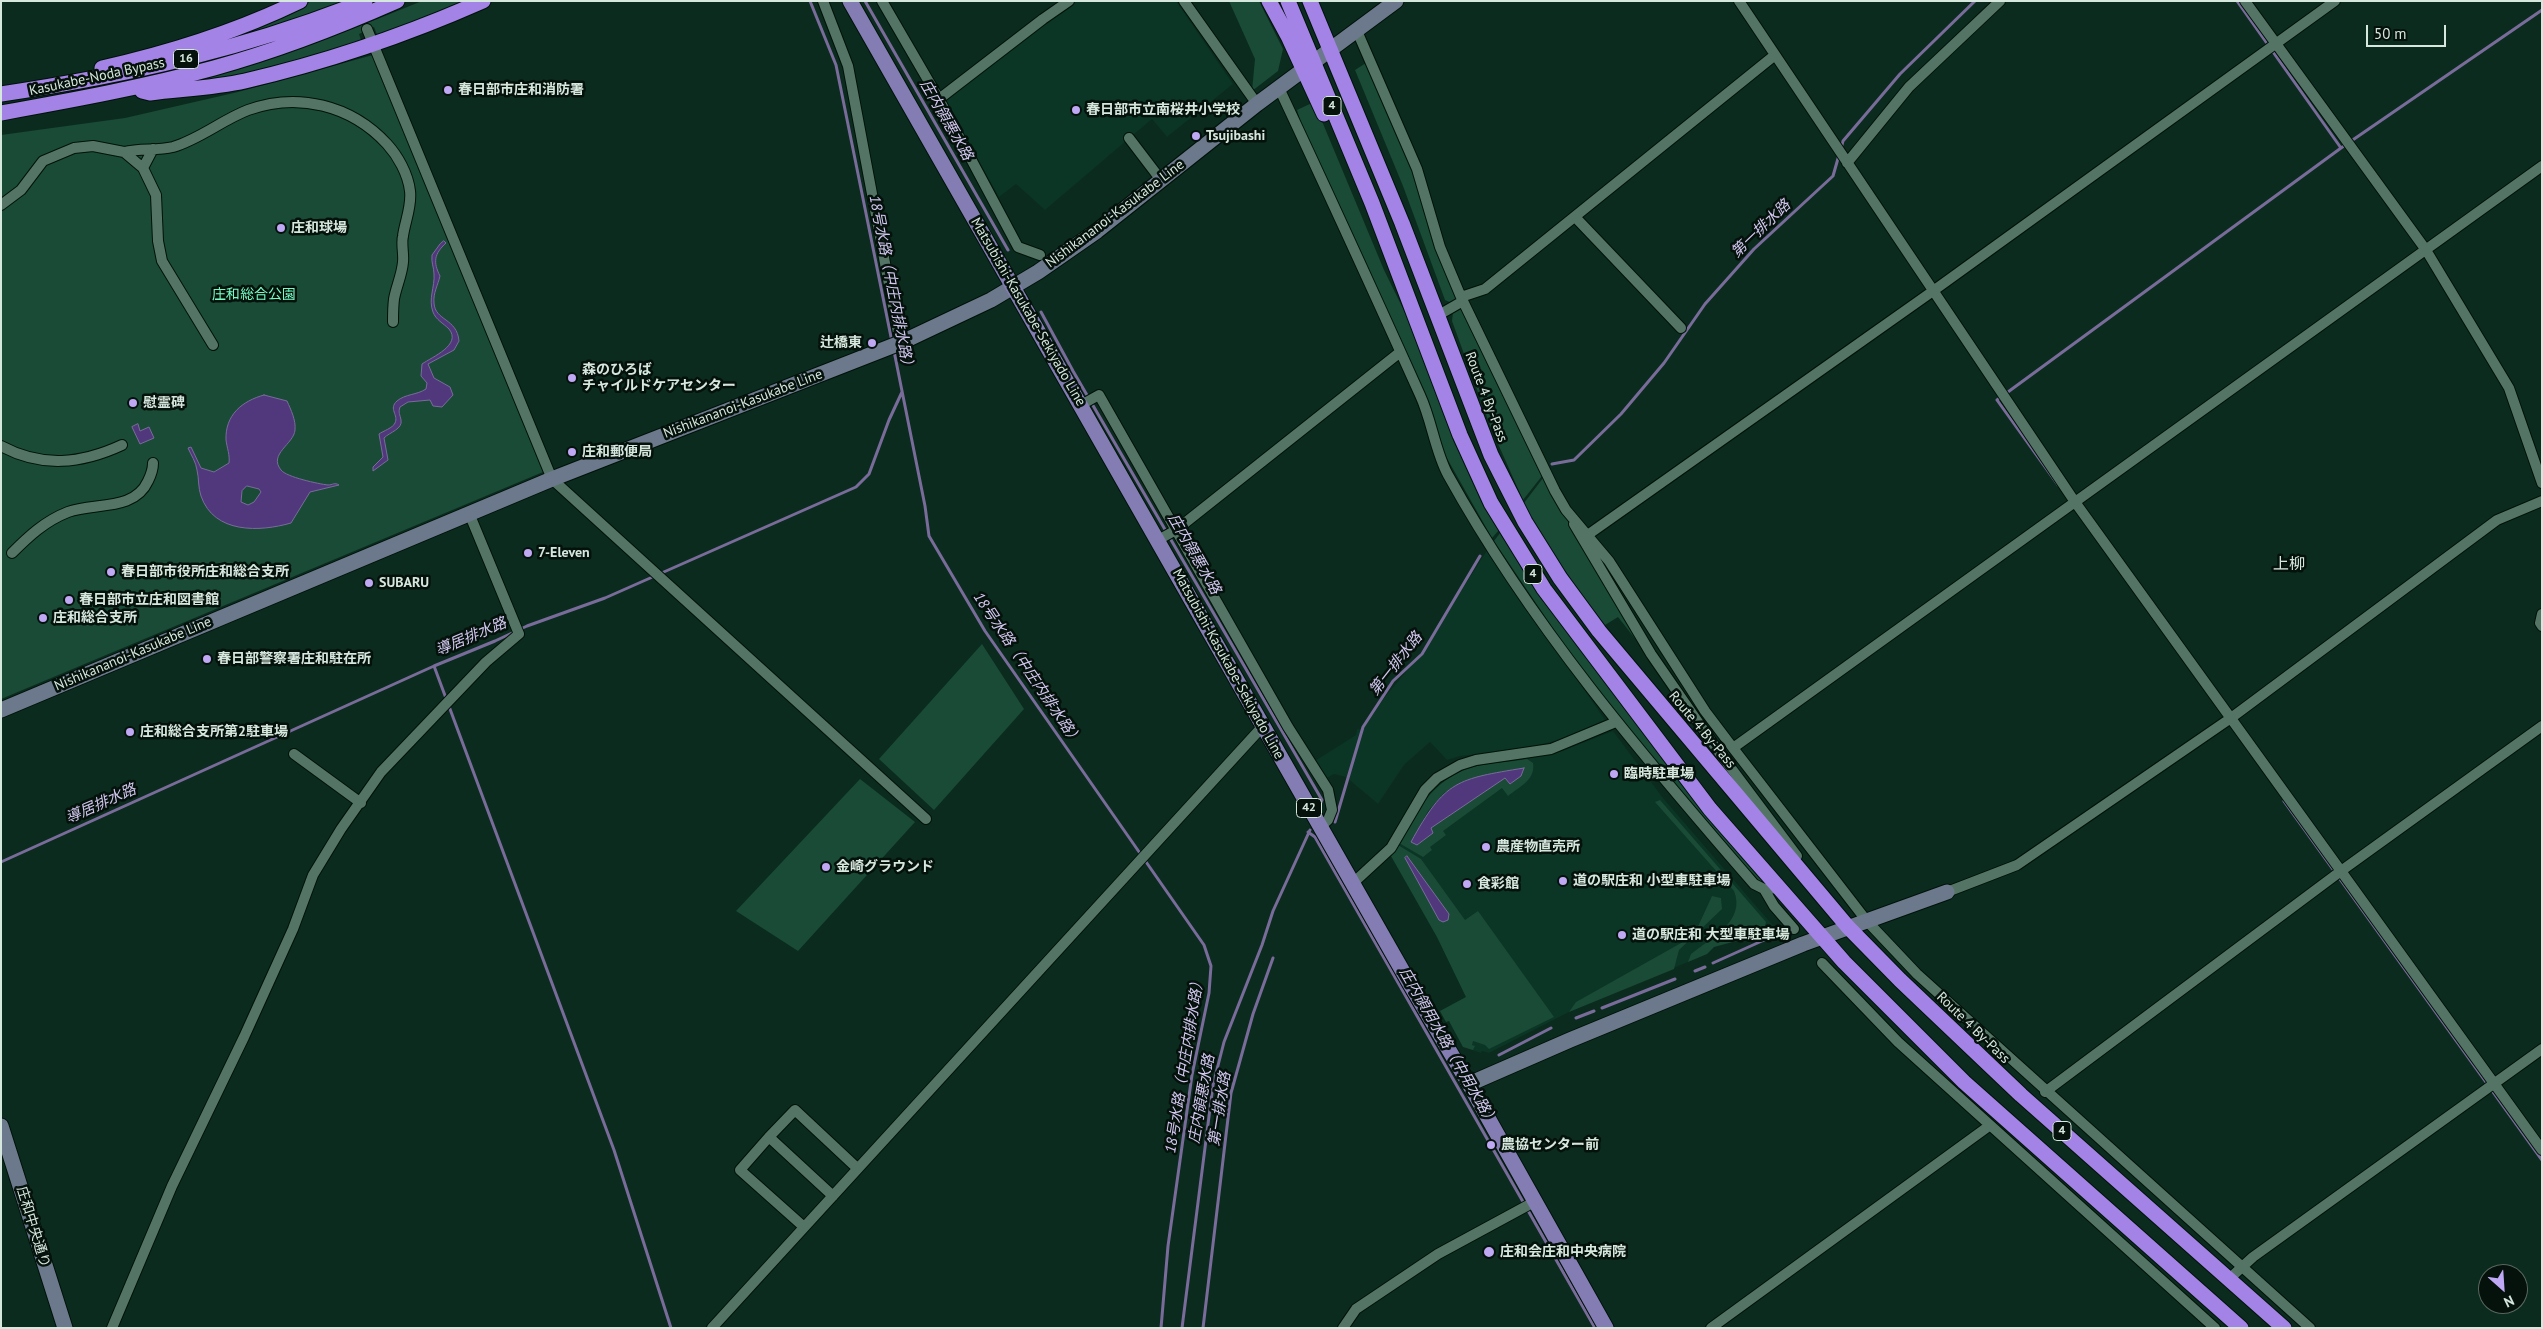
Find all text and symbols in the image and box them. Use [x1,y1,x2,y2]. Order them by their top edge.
scale bar [2368,15,2448,47]
text: 50 m [2374,24,2407,43]
road number: 16 [174,50,198,68]
street label: Kasukabe-Noda Bypass [28,54,166,100]
water label: 庄内領悪水路 [916,77,976,163]
place label: 春日部市庄和消防署 [458,82,584,98]
marker: 春日部市庄和消防署 [442,84,454,96]
road number: 4 [1323,96,1341,115]
place label: 春日部市立南桜井小学校 [1086,102,1240,118]
marker: 春日部市立南桜井小学校 [1070,104,1082,116]
place label: Tsujibashi [1206,128,1265,144]
marker: Tsujibashi [1190,130,1202,142]
street label: Nishikananoi-Kasukabe Line [1042,156,1188,272]
water label: 18号水路（中庄内排水路） [865,194,917,374]
water label: 第一排水路 [1728,196,1794,262]
street label: Matsubishi-Kasukabe-Sekiyado Line [967,215,1089,409]
place label: 庄和球場 [291,220,347,236]
marker: 庄和球場 [275,222,287,234]
park label: 庄和総合公園 [212,287,296,303]
place label: 辻橋東 [820,335,862,351]
marker: 辻橋東 [866,337,878,349]
street label: Route 4 By-Pass [1461,349,1511,445]
place label: 森のひろば チャイルドケアセンター [582,362,736,394]
street label: Nishikananoi-Kasukabe Line [661,366,825,442]
marker: 森のひろば チャイルドケアセンター [566,372,578,384]
place label: 慰霊碑 [143,395,185,411]
marker: 慰霊碑 [127,397,139,409]
place label: 庄和郵便局 [582,444,652,460]
marker: 庄和郵便局 [566,446,578,458]
water label: 庄内領悪水路 [1164,511,1224,597]
place label: 7-Eleven [538,545,590,561]
marker: 7-Eleven [522,547,534,559]
district label: 上柳 [2273,554,2305,574]
place label: 春日部市役所庄和総合支所 [121,564,289,580]
road number: 4 [1524,564,1542,584]
marker: 春日部市役所庄和総合支所 [105,566,117,578]
street label: Matsubishi-Kasukabe-Sekiyado Line [1169,566,1287,762]
place label: SUBARU [379,575,429,591]
marker: SUBARU [363,577,375,589]
water label: 18号水路（中庄内排水路） [969,589,1085,749]
place label: 春日部市立庄和図書館 [79,592,219,608]
marker: 春日部市立庄和図書館 [63,594,75,606]
place label: 庄和総合支所 [53,610,137,626]
marker: 庄和総合支所 [37,612,49,624]
street label: Nishikananoi-Kasukabe Line [52,613,214,695]
water label: 導居排水路 [433,614,509,660]
water label: 第一排水路 [1366,629,1426,699]
place label: 春日部警察署庄和駐在所 [217,651,371,667]
marker: 春日部警察署庄和駐在所 [201,653,213,665]
street label: Route 4 By-Pass [1665,688,1739,772]
place label: 庄和総合支所第2駐車場 [140,724,288,740]
marker: 庄和総合支所第2駐車場 [124,726,136,738]
place label: 臨時駐車場 [1624,766,1694,782]
marker: 臨時駐車場 [1608,768,1620,780]
water label: 導居排水路 [63,781,139,827]
road number: 42 [1296,798,1322,818]
place label: 農産物直売所 [1496,839,1580,855]
marker: 農産物直売所 [1480,841,1492,853]
place label: 金崎グラウンド [836,859,934,875]
marker: 金崎グラウンド [820,861,832,873]
place label: 道の駅庄和 小型車駐車場 [1573,873,1731,889]
marker: 道の駅庄和 小型車駐車場 [1557,875,1569,887]
place label: 食彩館 [1477,876,1519,892]
marker: 食彩館 [1461,878,1473,890]
place label: 道の駅庄和 大型車駐車場 [1632,927,1790,943]
marker: 道の駅庄和 大型車駐車場 [1616,929,1628,941]
water label: 庄内領用水路（中用水路） [1395,965,1501,1129]
water label: 18号水路（中庄内排水路） [1162,973,1208,1155]
street label: Route 4 By-Pass [1933,989,2013,1067]
water label: 庄内領悪水路 [1185,1053,1219,1145]
water label: 第一排水路 [1205,1071,1235,1147]
road number: 4 [2053,1122,2071,1140]
place label: 農協センター前 [1501,1137,1599,1153]
marker: 農協センター前 [1485,1139,1497,1151]
street label: 庄和中央通り [13,1184,53,1270]
place label: 庄和会庄和中央病院 [1500,1244,1626,1260]
marker: 庄和会庄和中央病院 [1482,1245,1496,1259]
north arrow [2478,1264,2528,1314]
text: N [2501,1291,2517,1312]

